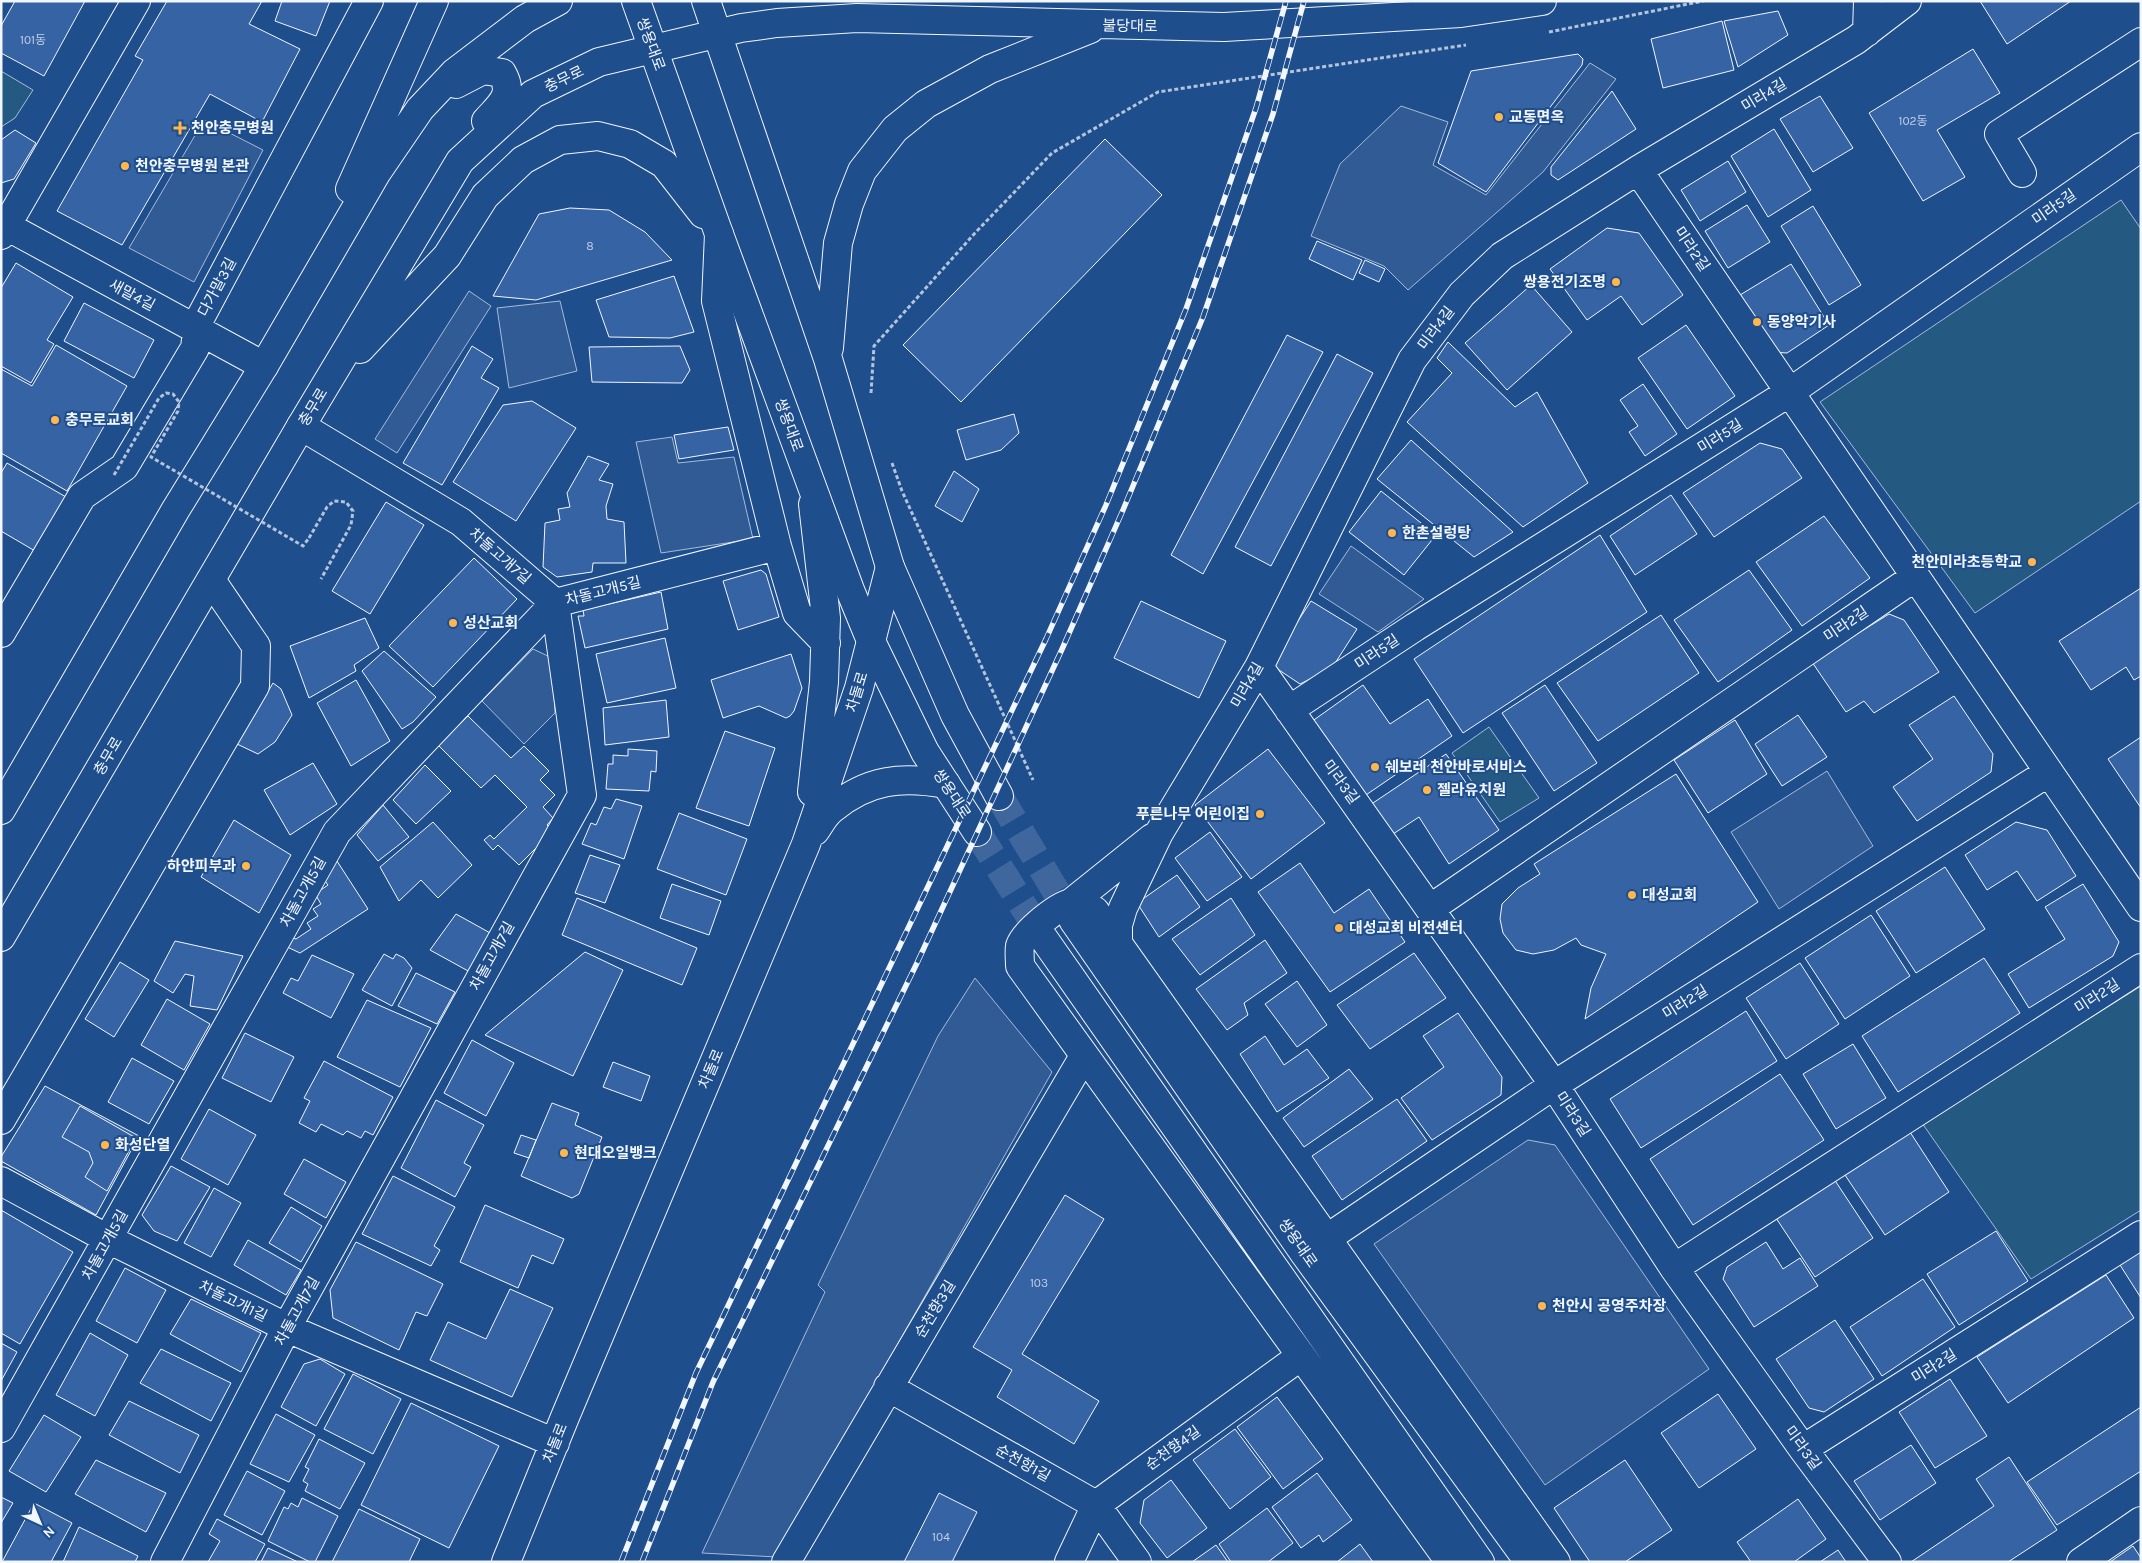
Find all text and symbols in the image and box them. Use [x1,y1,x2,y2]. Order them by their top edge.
street label: 쌍용대로 [633,15,669,73]
street label: 불당대로 [1102,17,1158,35]
house number: 101동 [20,33,46,47]
street label: 충무로 [541,62,587,96]
street label: 미라4길 [1738,74,1790,116]
place label: 교동면옥 [1509,108,1564,126]
marker: 교동면옥 [1493,111,1505,123]
house number: 102동 [1898,114,1928,128]
place label: 천안충무병원 [191,119,274,137]
marker: 천안충무병원 [173,121,187,135]
place label: 천안충무병원 본관 [135,157,249,175]
marker: 천안충무병원 본관 [119,160,131,172]
street label: 미라5길 [2028,185,2080,229]
street label: 미라2길 [1671,223,1713,275]
house number: 8 [586,239,594,253]
street label: 다가말3길 [194,254,240,320]
place label: 쌍용전기조명 [1523,273,1606,291]
street label: 새말4길 [106,275,158,315]
marker: 쌍용전기조명 [1610,276,1622,288]
street label: 미라4길 [1414,303,1458,353]
place label: 동양악기사 [1767,313,1836,331]
marker: 동양악기사 [1751,316,1763,328]
street label: 충무로 [295,385,331,429]
street label: 쌍용대로 [771,396,807,454]
place label: 충무로교회 [65,411,134,429]
marker: 충무로교회 [49,414,61,426]
street label: 미라5길 [1694,415,1746,457]
street label: 차돌고개7길 [465,524,535,588]
place label: 한촌설렁탕 [1402,524,1471,542]
marker: 한촌설렁탕 [1386,527,1398,539]
place label: 천안미라초등학교 [1912,553,2022,571]
marker: 천안미라초등학교 [2026,556,2038,568]
street label: 차돌고개5길 [563,573,643,609]
street label: 미라2길 [1820,603,1872,645]
place label: 성산교회 [463,614,518,632]
marker: 성산교회 [447,617,459,629]
street label: 미라5길 [1351,631,1403,673]
street label: 미라4길 [1227,659,1267,711]
street label: 차돌로 [842,670,872,714]
street label: 충무로 [90,734,126,778]
street label: 미라3길 [1319,756,1363,808]
place label: 쉐보레 천안바로서비스 [1385,758,1527,776]
marker: 쉐보레 천안바로서비스 [1369,761,1381,773]
street label: 쌍용대로 [929,766,975,822]
place label: 젤라유치원 [1437,781,1506,799]
marker: 젤라유치원 [1421,784,1433,796]
place label: 푸른나무 어린이집 [1136,805,1250,823]
marker: 푸른나무 어린이집 [1254,808,1266,820]
street label: 차돌고개5길 [276,854,330,930]
place label: 하얀피부과 [167,857,236,875]
marker: 하얀피부과 [240,860,252,872]
place label: 대성교회 [1642,886,1697,904]
marker: 대성교회 [1626,889,1638,901]
street label: 차돌고개7길 [466,918,518,994]
place label: 대성교회 비전센터 [1349,919,1463,937]
marker: 대성교회 비전센터 [1333,922,1345,934]
street label: 미라2길 [2071,975,2123,1017]
street label: 미라2길 [1659,981,1711,1023]
street label: 차돌로 [695,1046,727,1092]
street label: 미라3길 [1552,1088,1594,1140]
place label: 화성단열 [115,1136,170,1154]
marker: 화성단열 [99,1139,111,1151]
place label: 현대오일뱅크 [574,1144,657,1162]
marker: 현대오일뱅크 [558,1147,570,1159]
street label: 차돌고개5길 [78,1207,132,1283]
street label: 쌍용대로 [1275,1215,1321,1271]
street label: 차돌고개7길 [271,1273,323,1349]
house number: 103 [1030,1276,1048,1290]
street label: 차돌고개1길 [196,1277,270,1325]
street label: 순천향3길 [911,1277,959,1341]
place label: 천안시 공영주차장 [1552,1297,1666,1315]
marker: 천안시 공영주차장 [1536,1300,1548,1312]
street label: 미라2길 [1908,1345,1960,1387]
street label: 차돌로 [539,1420,571,1466]
street label: 순천향4길 [1142,1422,1204,1474]
street label: 미라3길 [1781,1422,1825,1474]
street label: 순천향1길 [992,1441,1054,1485]
north arrow [15,1498,65,1548]
text: N [39,1522,58,1542]
house number: 104 [932,1530,950,1544]

